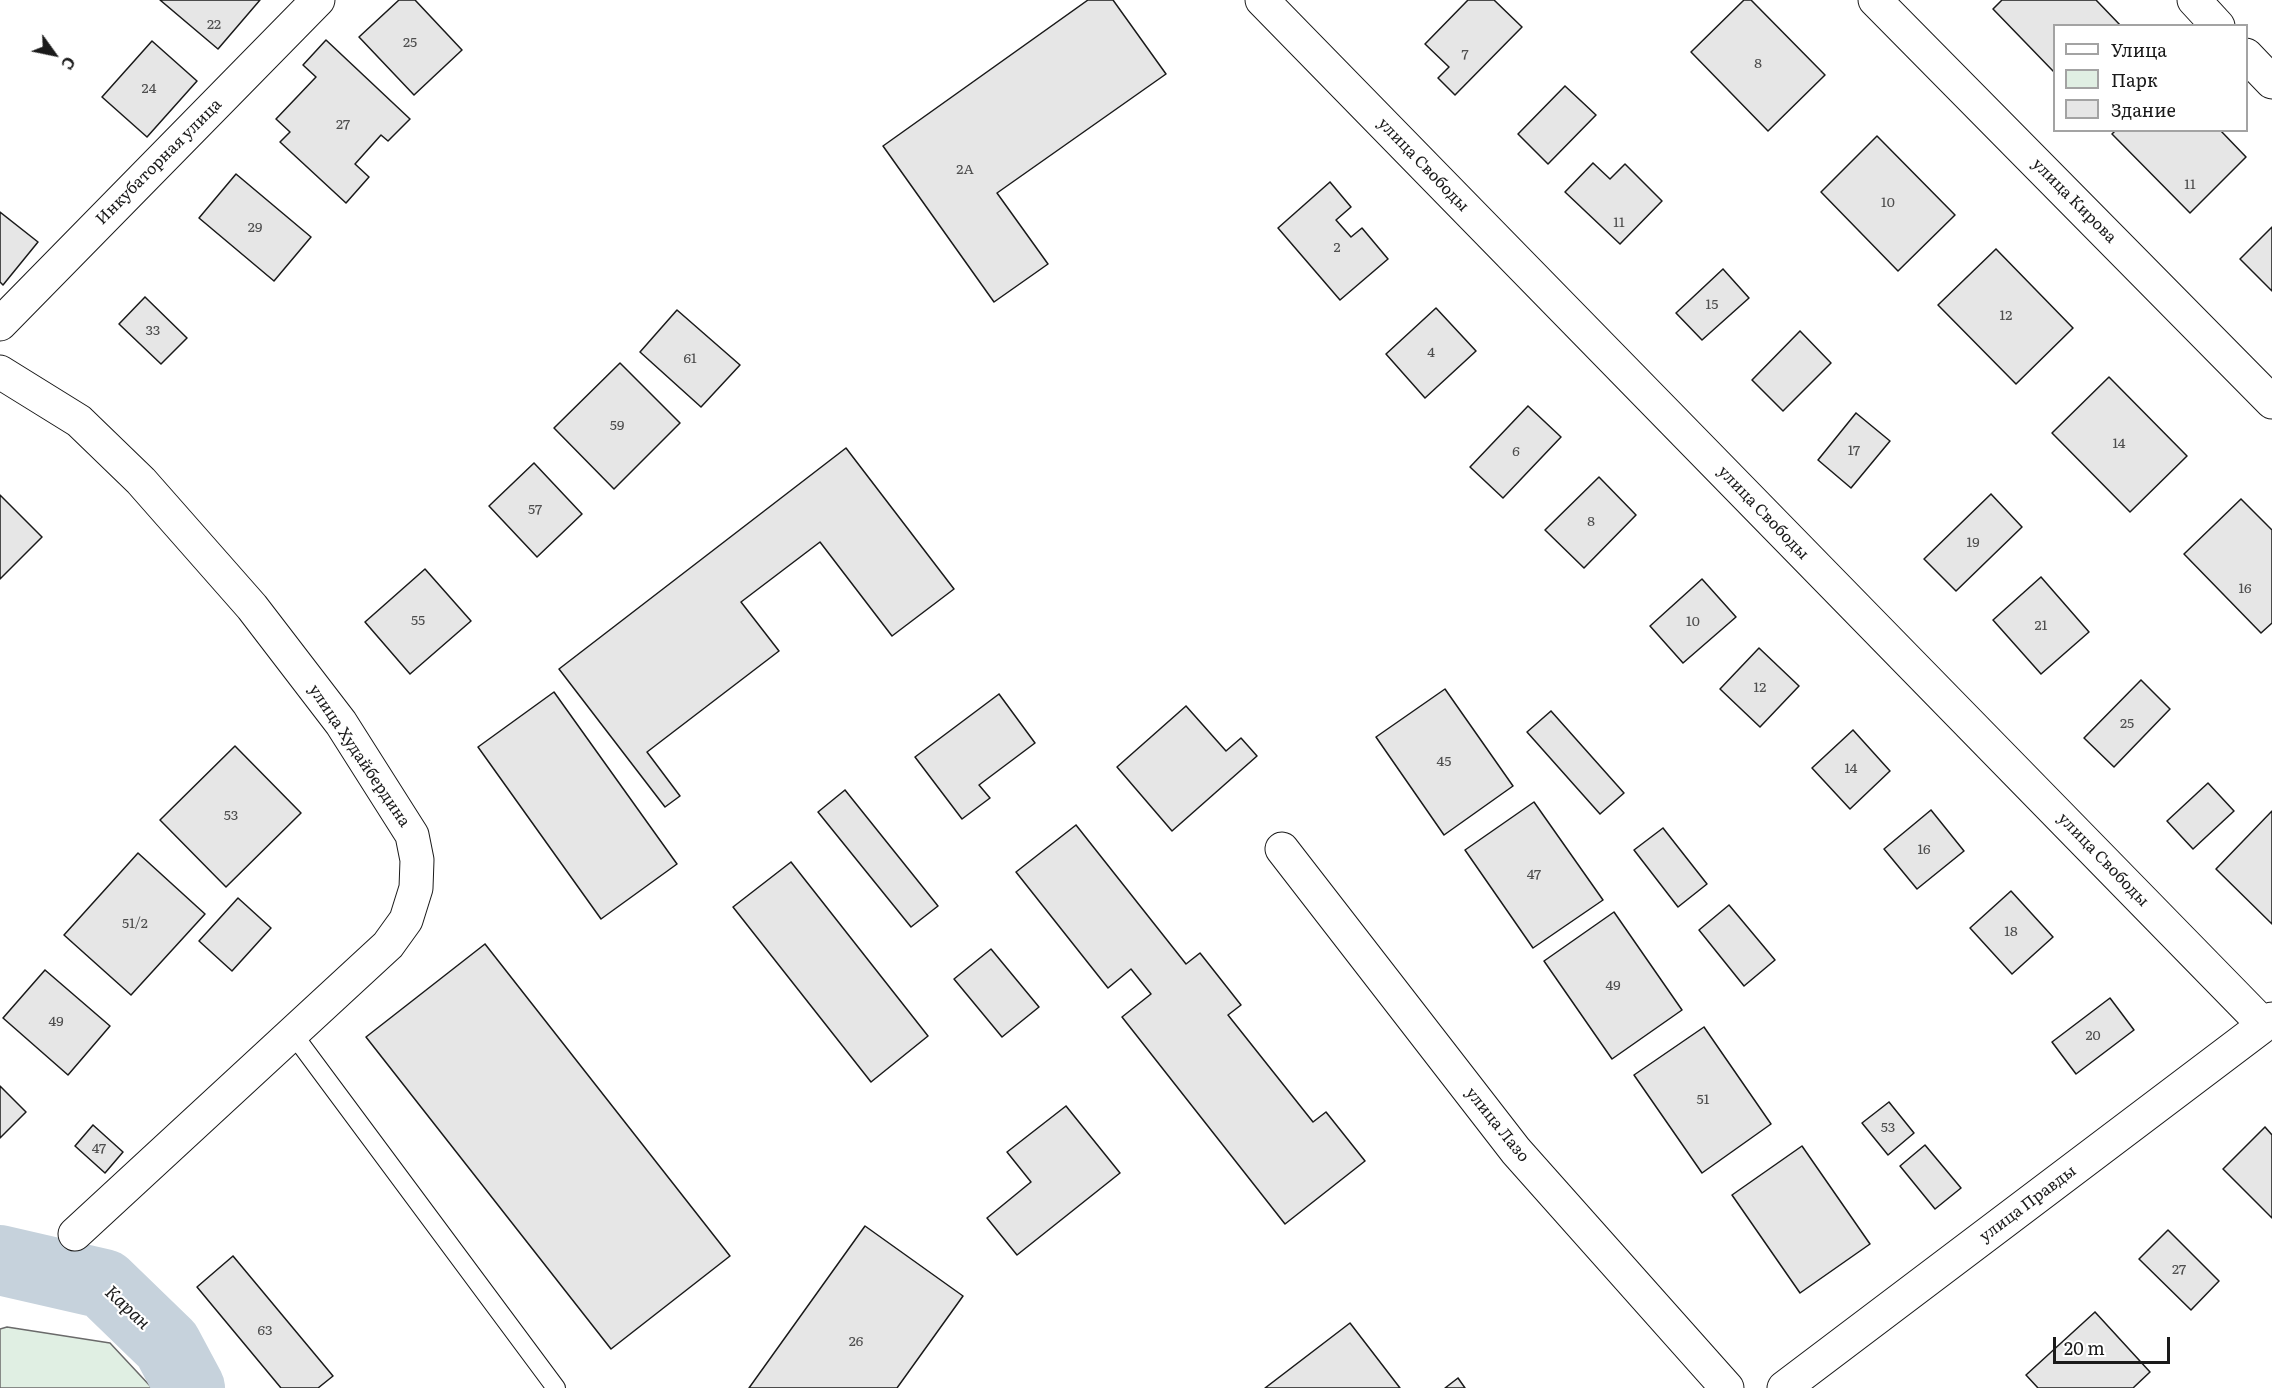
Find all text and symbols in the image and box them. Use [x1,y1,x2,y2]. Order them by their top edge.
house number: 22 [207,17,221,33]
north arrow [24,24,84,84]
legend [2053,24,2248,132]
house number: 25 [403,35,417,51]
text: Улица [2111,36,2167,63]
house number: 7 [1461,47,1469,63]
text: С [56,52,82,75]
house number: 8 [1754,56,1762,72]
text: Парк [2111,66,2158,93]
house number: 24 [142,81,156,97]
street label: Инкубаторная улица [92,95,226,229]
text: Здание [2111,96,2176,123]
street label: улица Свободы [1373,114,1473,216]
house number: 27 [336,117,350,133]
street label: улица Кирова [2028,155,2120,247]
house number: 2А [956,162,974,178]
house number: 11 [2184,177,2196,193]
house number: 10 [1881,195,1895,211]
house number: 11 [1613,215,1625,231]
house number: 29 [248,220,262,236]
house number: 2 [1333,240,1341,256]
house number: 15 [1706,297,1718,313]
house number: 12 [2000,308,2012,324]
house number: 33 [146,323,160,339]
house number: 4 [1427,345,1435,361]
house number: 61 [683,351,697,367]
house number: 59 [610,418,624,434]
house number: 14 [2113,436,2125,452]
house number: 17 [1848,443,1860,459]
house number: 6 [1512,444,1520,460]
street label: улица Свободы [1713,462,1813,564]
house number: 57 [528,502,542,518]
house number: 8 [1587,514,1595,530]
house number: 19 [1966,535,1980,551]
house number: 16 [2238,581,2252,597]
house number: 55 [411,613,425,629]
house number: 10 [1686,614,1700,630]
house number: 21 [2035,618,2047,634]
house number: 12 [1754,680,1766,696]
street label: улица Худайбердина [304,681,414,831]
house number: 25 [2120,716,2134,732]
house number: 45 [1437,754,1451,770]
house number: 14 [1845,761,1857,777]
house number: 53 [224,808,238,824]
street label: улица Свободы [2053,809,2153,911]
house number: 16 [1917,842,1931,858]
house number: 47 [1527,867,1541,883]
house number: 51/2 [122,916,148,932]
house number: 18 [2004,924,2018,940]
house number: 49 [1605,978,1621,994]
house number: 49 [48,1014,64,1030]
house number: 20 [2085,1028,2101,1044]
street label: улица Лазо [1461,1084,1533,1166]
house number: 51 [1697,1092,1709,1108]
house number: 53 [1881,1120,1895,1136]
house number: 47 [92,1141,106,1157]
street label: улица Правды [1976,1161,2080,1247]
house number: 27 [2172,1262,2186,1278]
water label: Каран [100,1282,154,1334]
house number: 63 [257,1323,273,1339]
scale bar [2056,1325,2173,1363]
house number: 26 [849,1334,863,1350]
text: 20 m [2064,1334,2105,1361]

